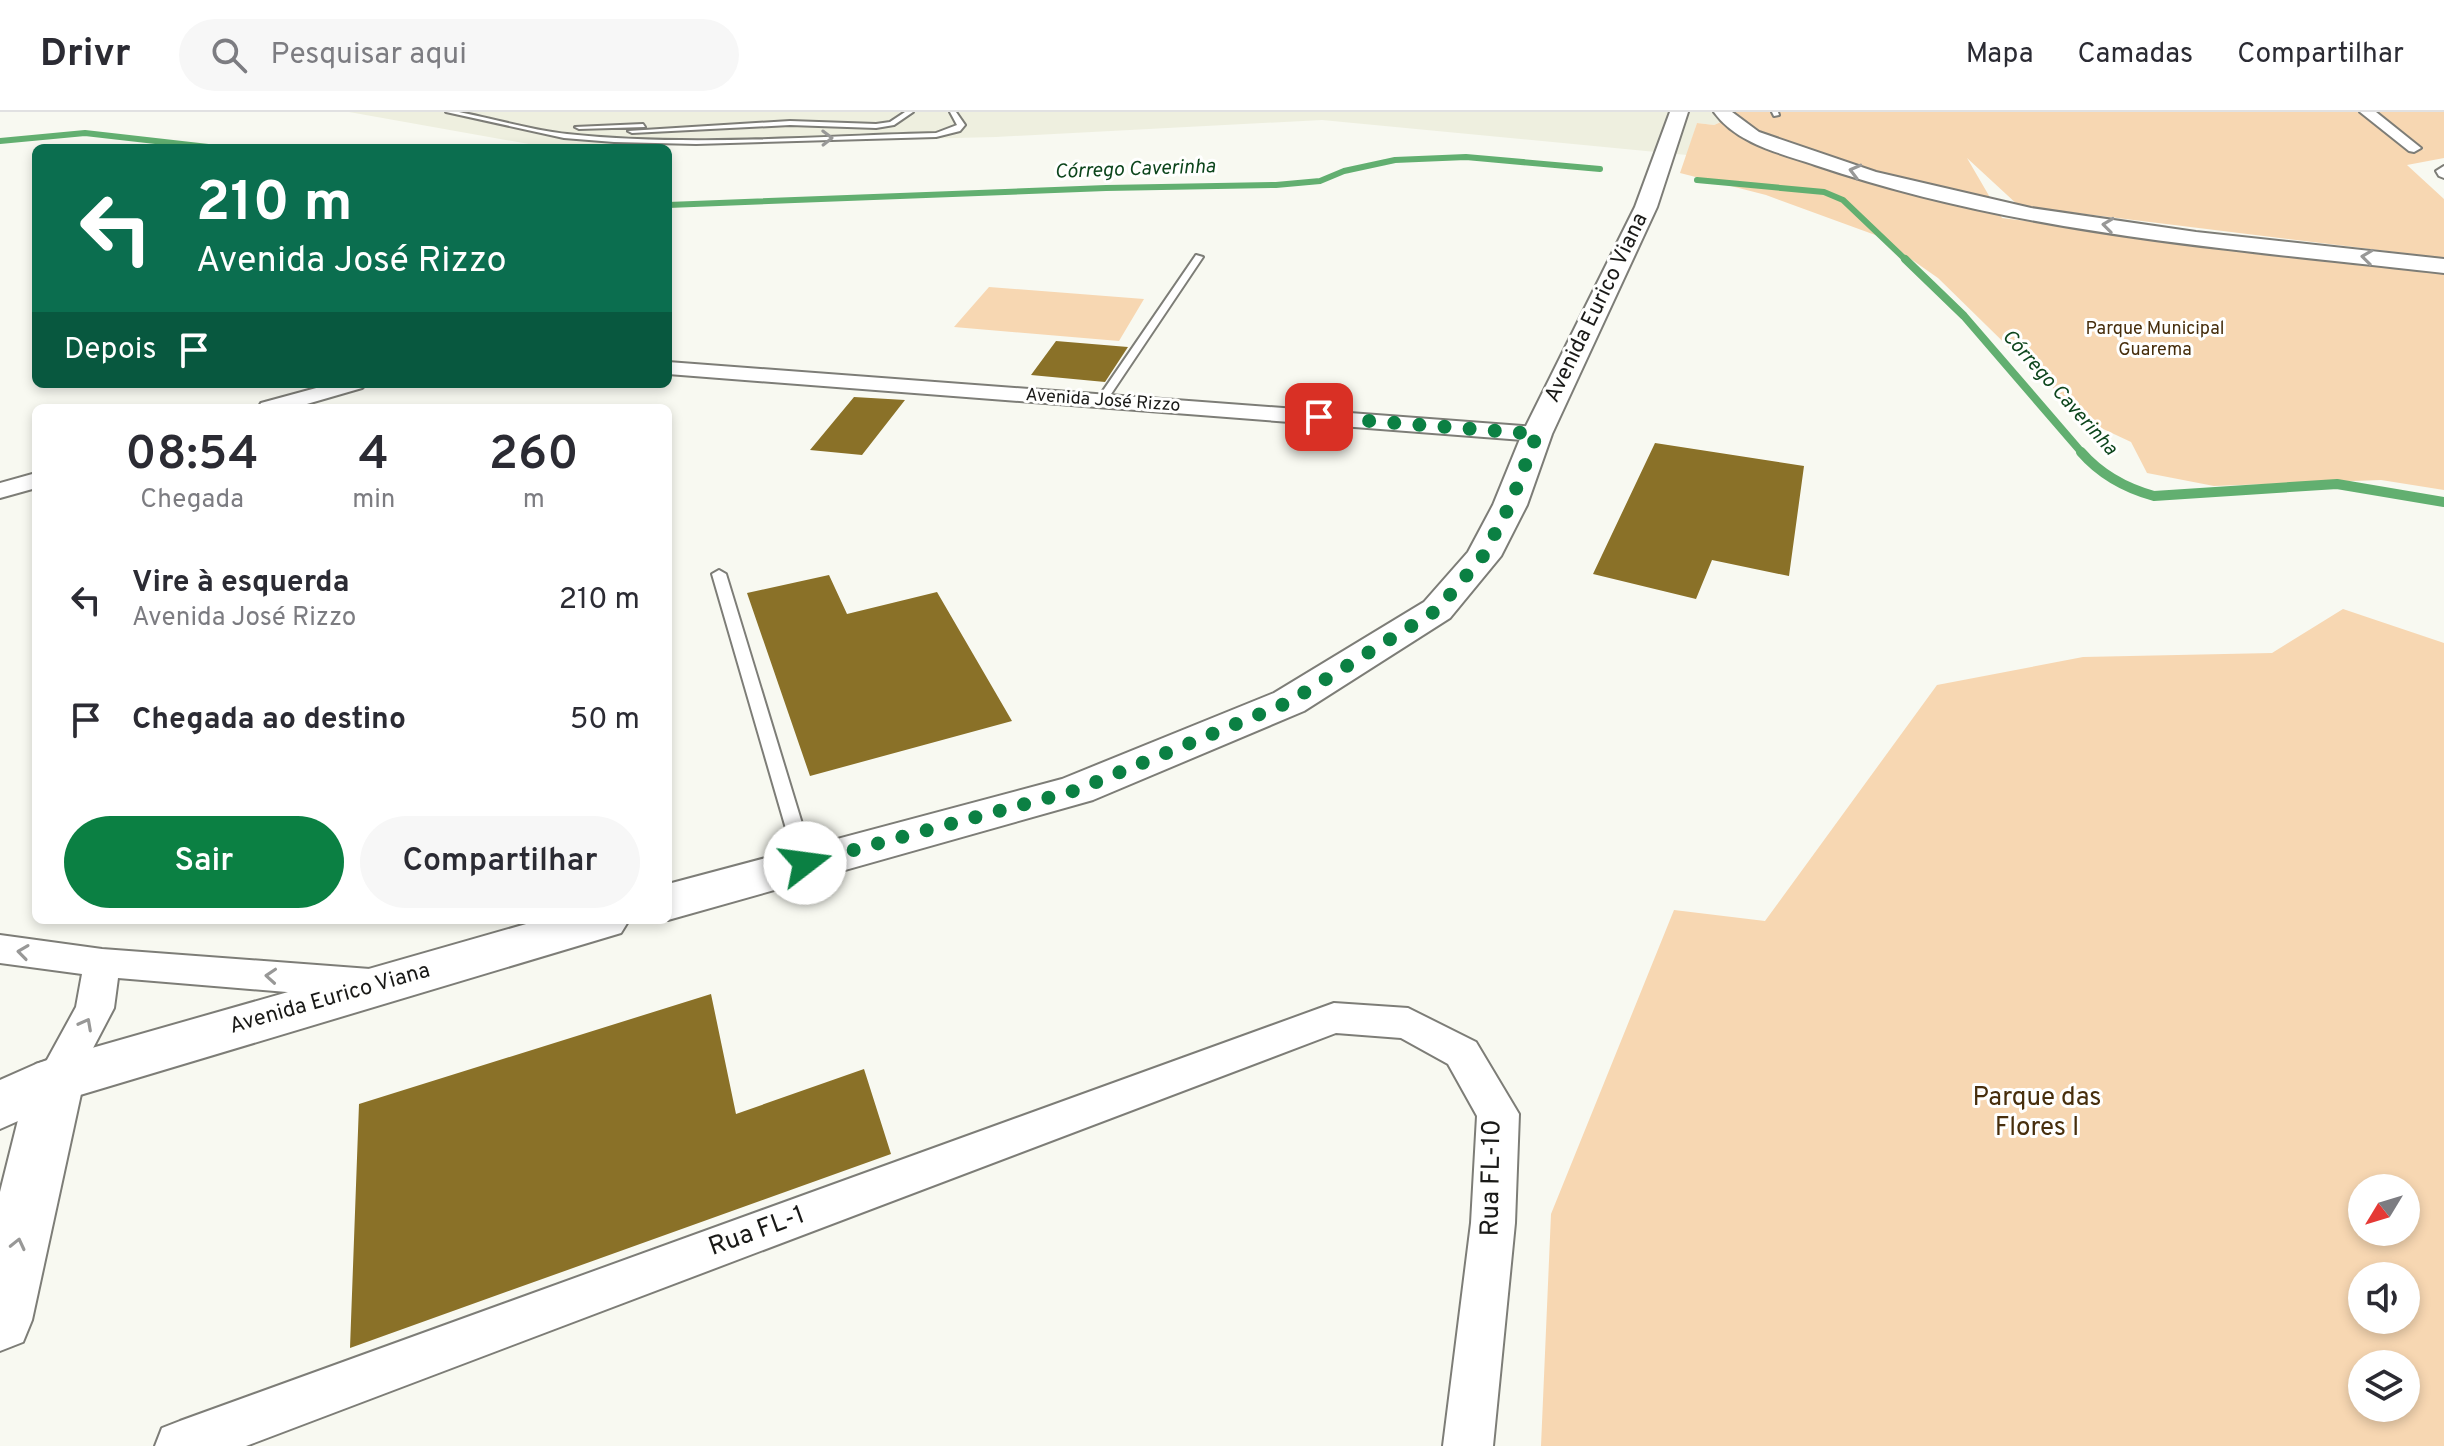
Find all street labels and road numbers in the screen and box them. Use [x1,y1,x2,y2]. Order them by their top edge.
street label: Avenida Eurico Viana [1539,209,1655,407]
street label: Avenida José Rizzo [1025,384,1181,418]
street label: Avenida Eurico Viana [227,957,433,1041]
street label: Rua FL-10 [1474,1119,1510,1237]
street label: Rua FL-1 [704,1199,810,1265]

